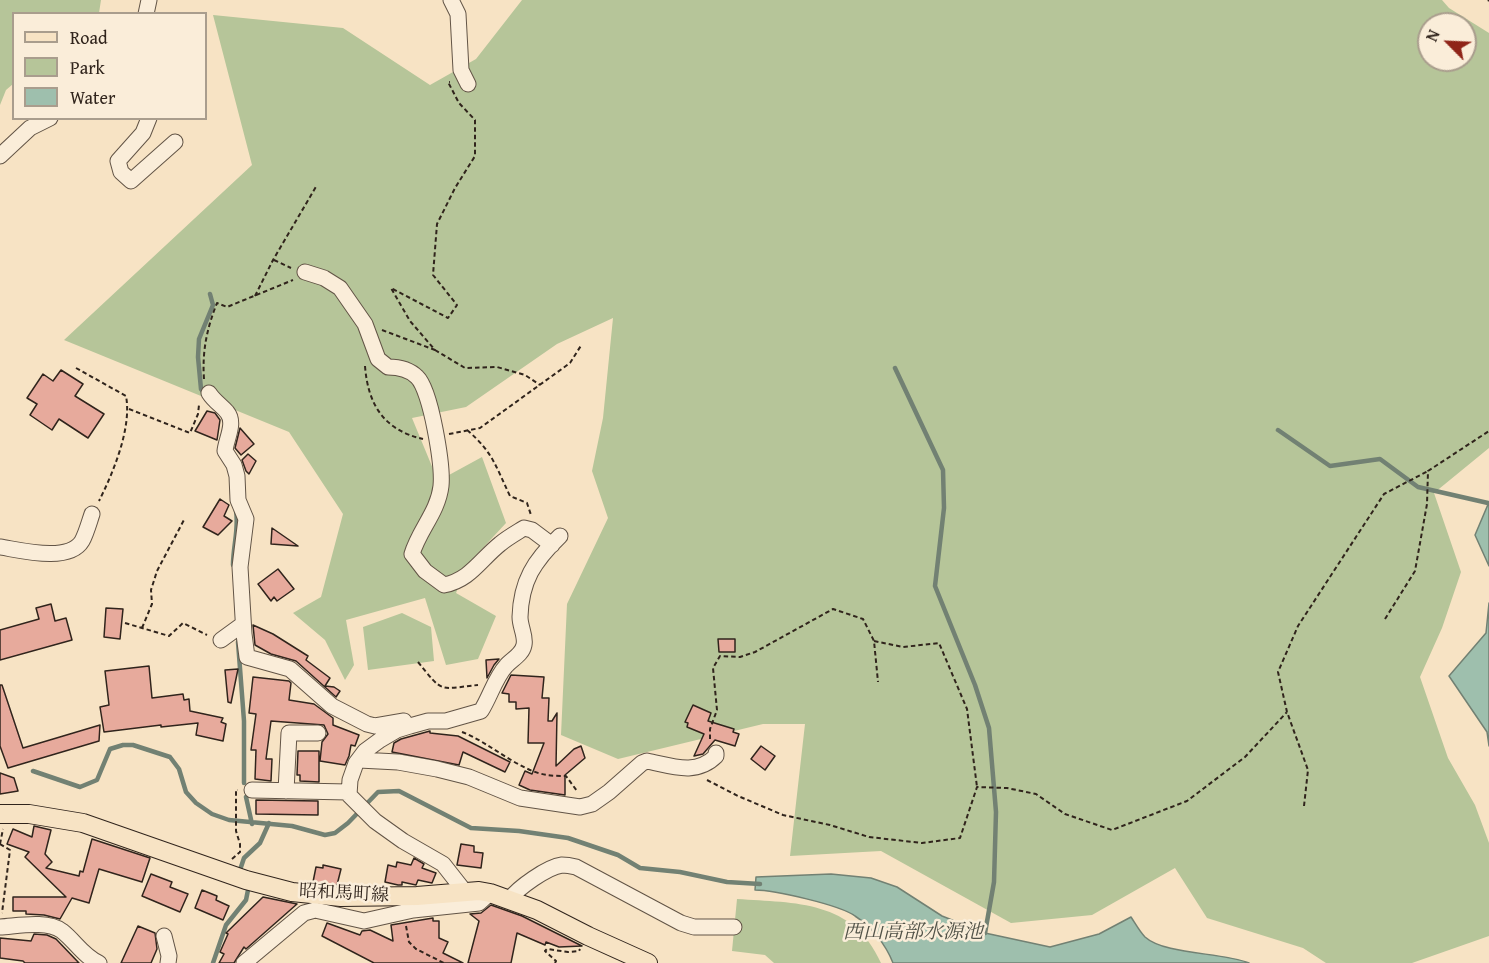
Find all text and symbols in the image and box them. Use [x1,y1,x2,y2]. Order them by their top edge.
legend [12,12,207,120]
north arrow [1417,12,1477,72]
text: Road [70,24,108,51]
text: N [1419,26,1446,45]
text: Park [70,54,105,81]
text: Water [70,84,115,111]
street label: 昭和馬町線 [298,881,390,907]
water label: 西山高部水源池 [843,921,983,945]

